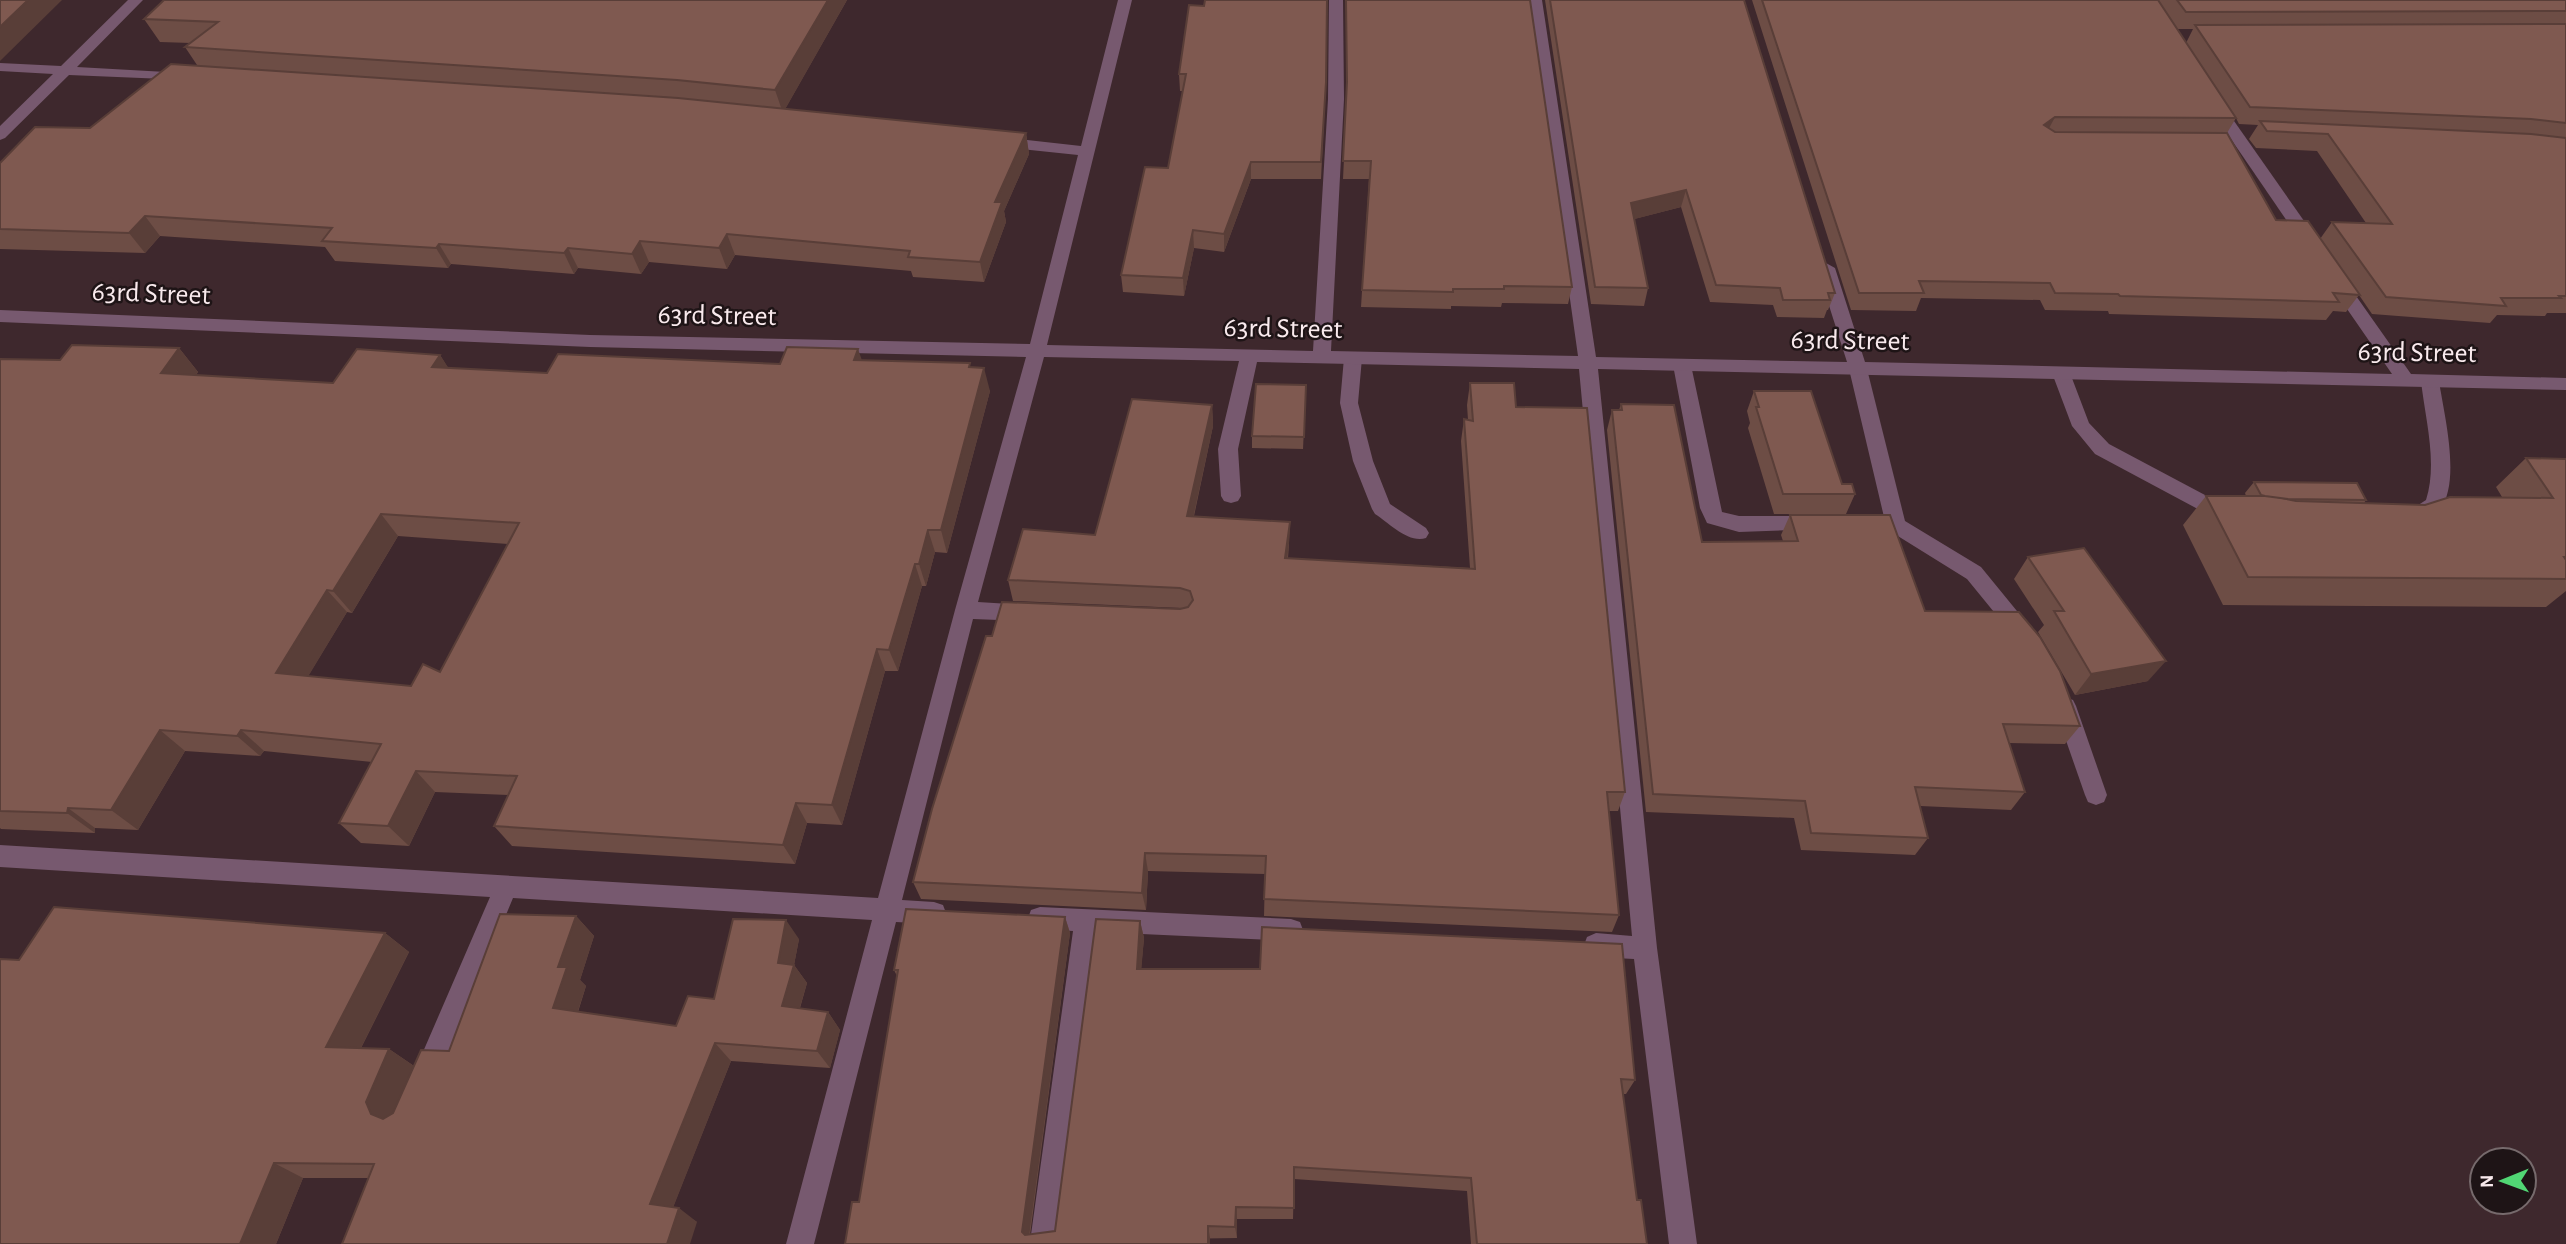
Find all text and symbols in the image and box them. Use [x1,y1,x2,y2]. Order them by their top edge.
street label: 63rd Street [91,278,211,310]
street label: 63rd Street [657,301,777,331]
street label: 63rd Street [1223,314,1343,344]
street label: 63rd Street [1790,326,1910,356]
street label: 63rd Street [2357,338,2477,368]
north arrow [2468,1146,2538,1216]
text: N [2478,1174,2497,1188]

